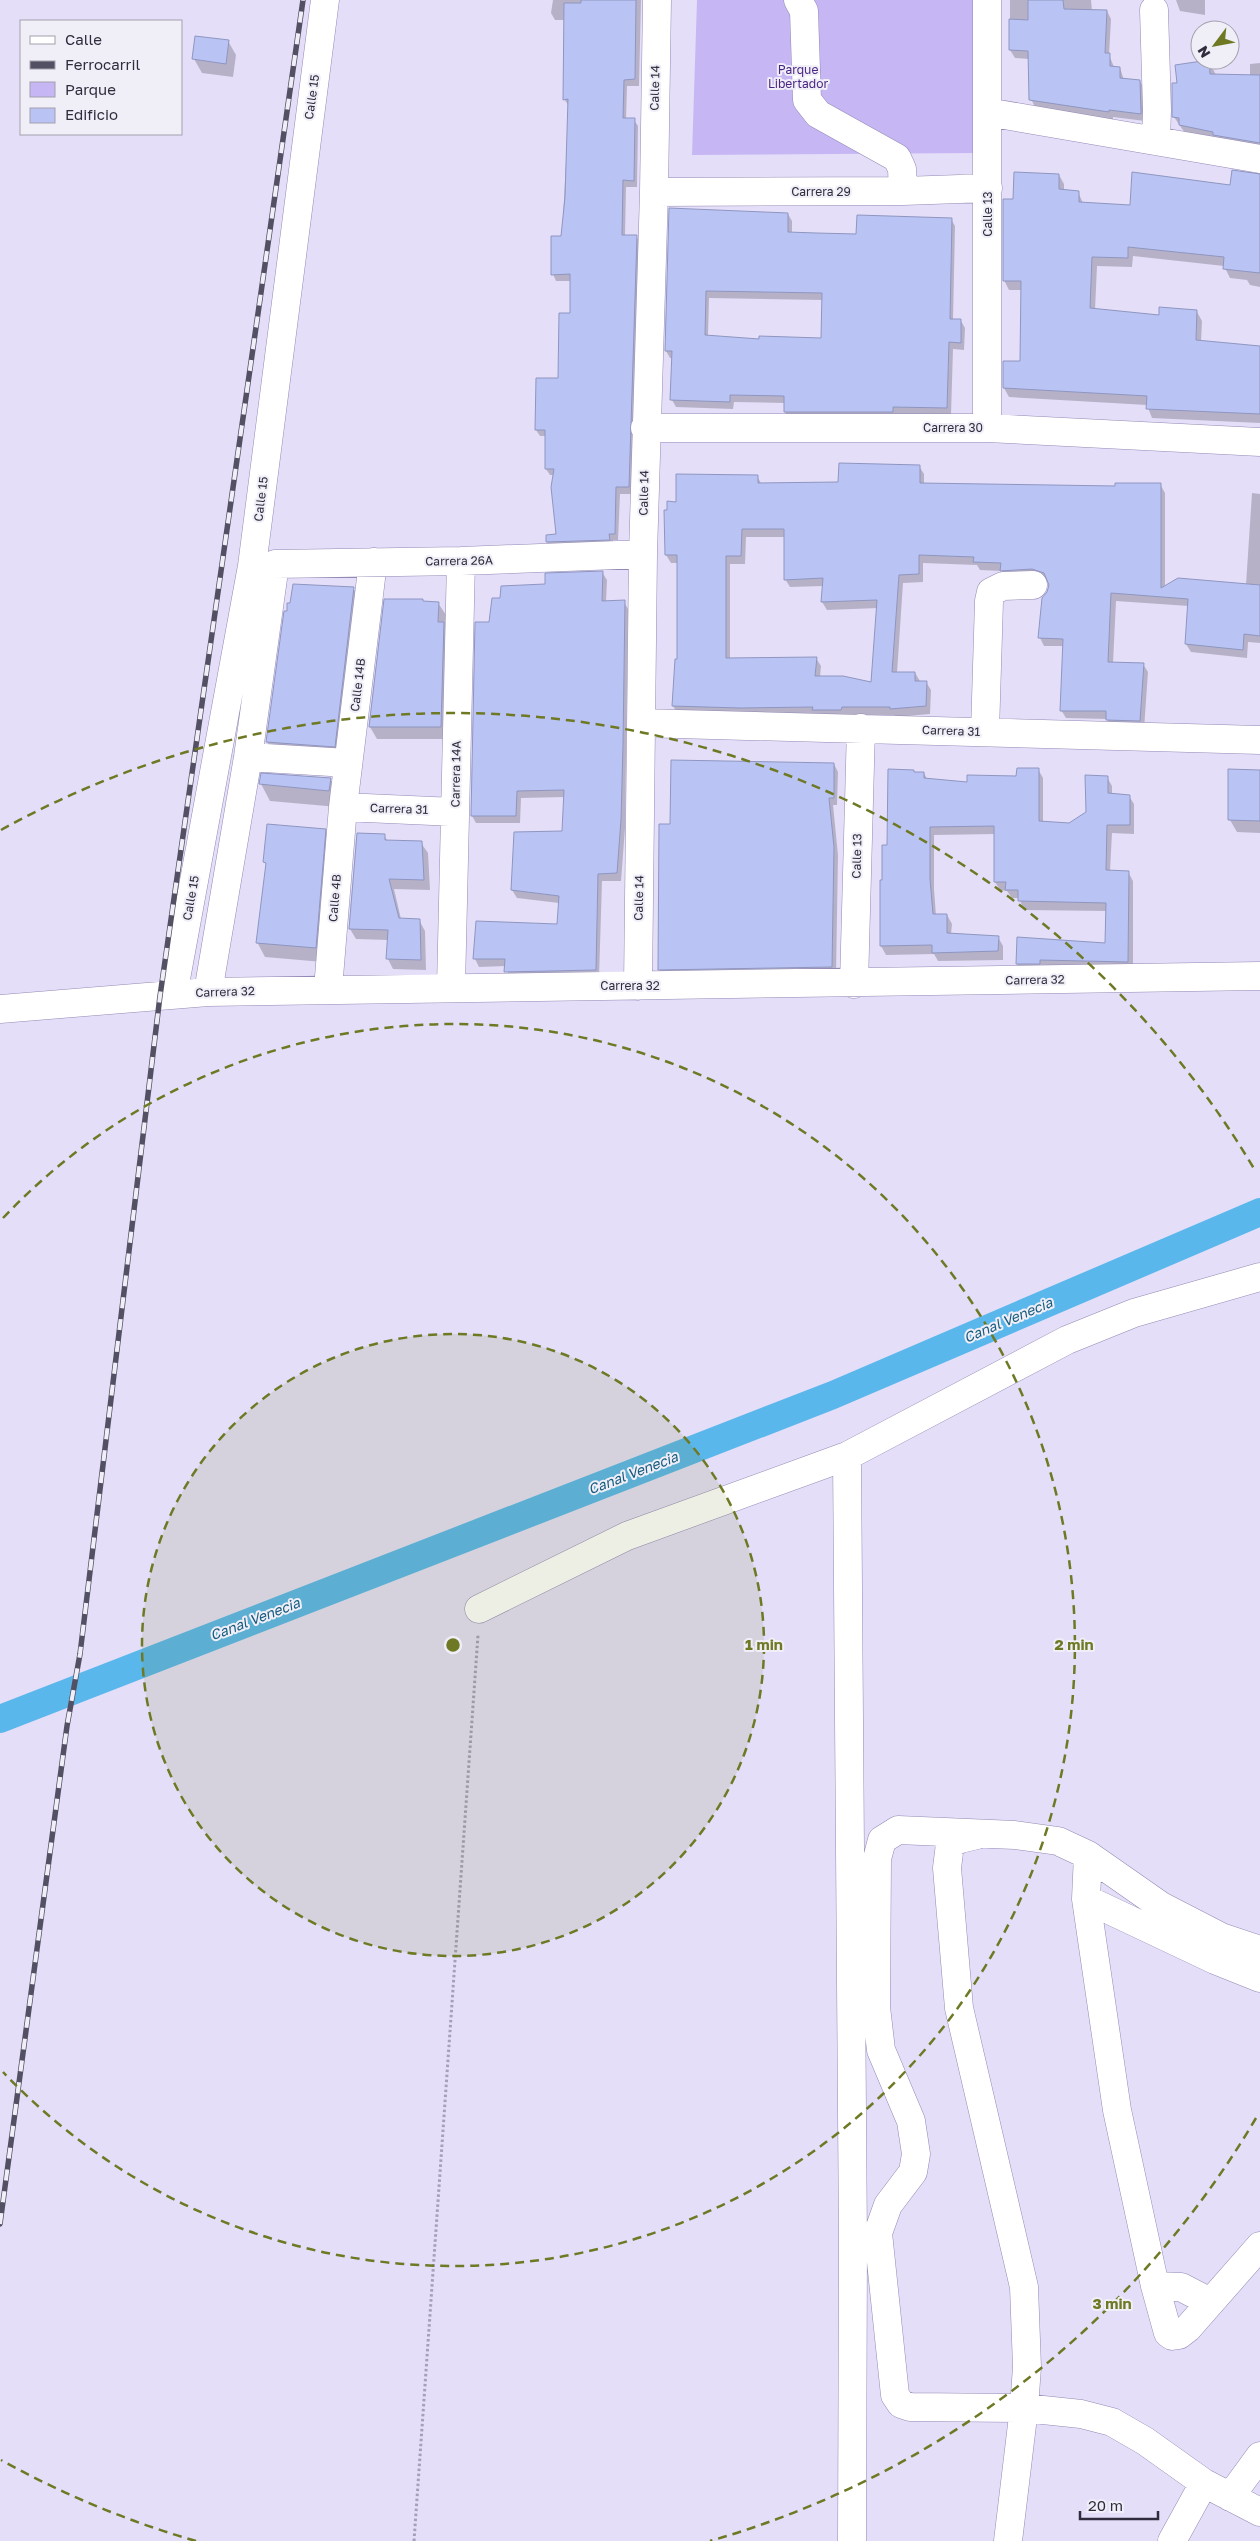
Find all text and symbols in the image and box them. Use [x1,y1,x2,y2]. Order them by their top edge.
legend [20,20,182,135]
north arrow [1190,20,1240,70]
text: Calle [65,30,102,48]
text: N [1194,43,1214,61]
text: Ferrocarril [65,55,140,73]
park label: Parque Libertador [768,62,828,91]
street label: Calle 14 [647,65,662,111]
street label: Calle 15 [301,73,322,120]
text: Parque [65,80,116,98]
text: Edificio [65,105,118,123]
street label: Carrera 29 [791,184,851,199]
street label: Calle 13 [980,191,995,237]
street label: Carrera 30 [923,420,983,435]
street label: Calle 14 [636,470,651,516]
street label: Calle 15 [250,476,271,522]
street label: Carrera 26A [425,552,493,569]
street label: Calle 14B [347,657,368,712]
street label: Carrera 31 [922,722,981,739]
street label: Carrera 14A [447,741,464,807]
street label: Carrera 31 [370,800,429,817]
street label: Calle 13 [849,833,864,879]
street label: Calle 4B [325,873,344,922]
street label: Calle 15 [179,874,202,921]
street label: Calle 14 [631,875,646,921]
street label: Carrera 32 [1005,971,1065,988]
street label: Carrera 32 [600,978,660,993]
street label: Carrera 32 [195,983,255,1000]
water label: Canal Venecia [961,1293,1056,1346]
water label: Canal Venecia [586,1447,681,1497]
water label: Canal Venecia [208,1593,303,1643]
text: 1 min [745,1635,783,1653]
text: 2 min [1054,1635,1094,1653]
centre of rings [444,1636,462,1654]
text: 3 min [1092,2294,1132,2312]
scale bar [1080,2488,1158,2520]
text: 20 m [1088,2496,1123,2514]

